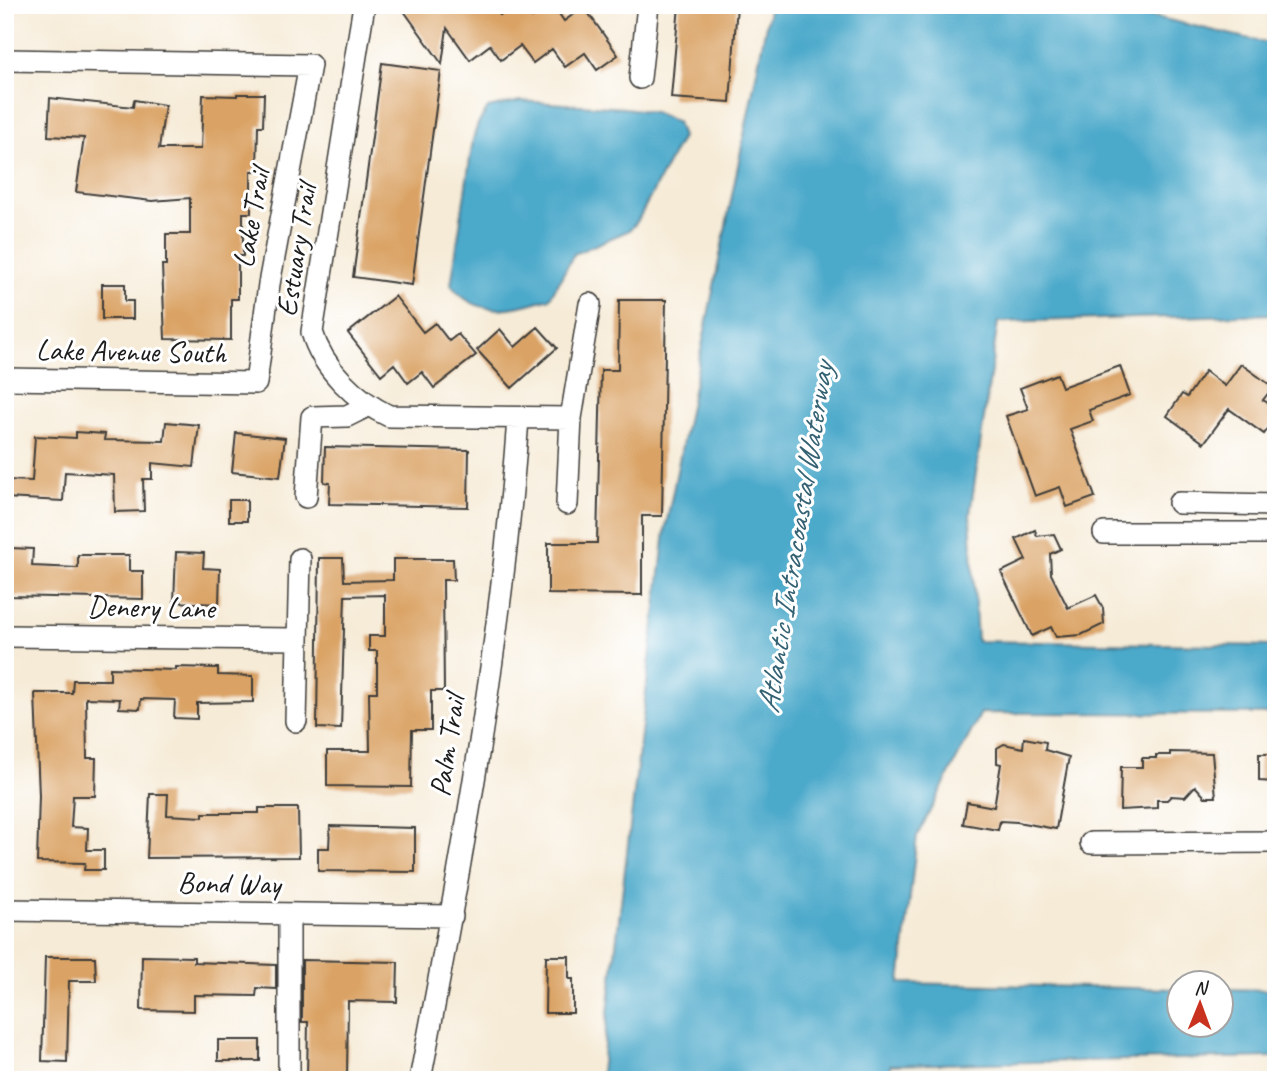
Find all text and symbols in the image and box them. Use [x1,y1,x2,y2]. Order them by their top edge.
street label: Lake Trail [224,161,279,270]
street label: Estuary Trail [267,176,326,319]
street label: Lake Avenue South [36,330,228,372]
water label: Atlantic Intracoastal Waterway [747,355,844,716]
street label: Denery Lane [87,587,217,627]
street label: Palm Trail [420,688,474,799]
street label: Bond Way [177,863,283,903]
north arrow [1166,970,1236,1040]
text: N [1194,976,1210,1000]

